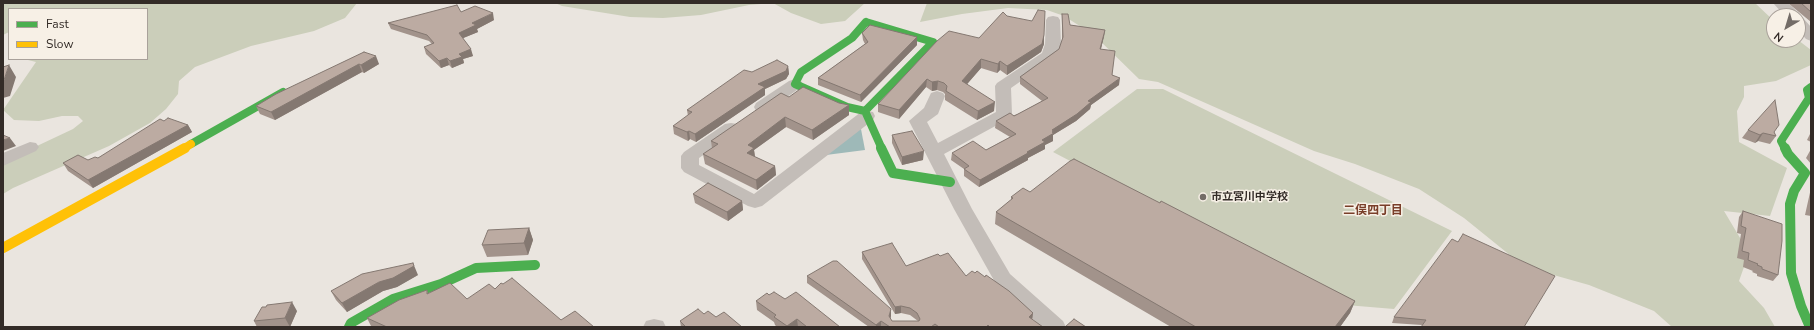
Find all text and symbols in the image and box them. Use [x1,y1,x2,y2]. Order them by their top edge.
legend [8,8,148,60]
north arrow [1766,8,1806,48]
text: Fast [46,16,69,32]
text: N [1771,29,1787,46]
text: Slow [46,36,74,52]
place label: 市立宮川中学校 [1211,190,1288,204]
marker: 市立宮川中学校 [1198,192,1208,202]
district label: 二俣四丁目 [1343,204,1403,218]

